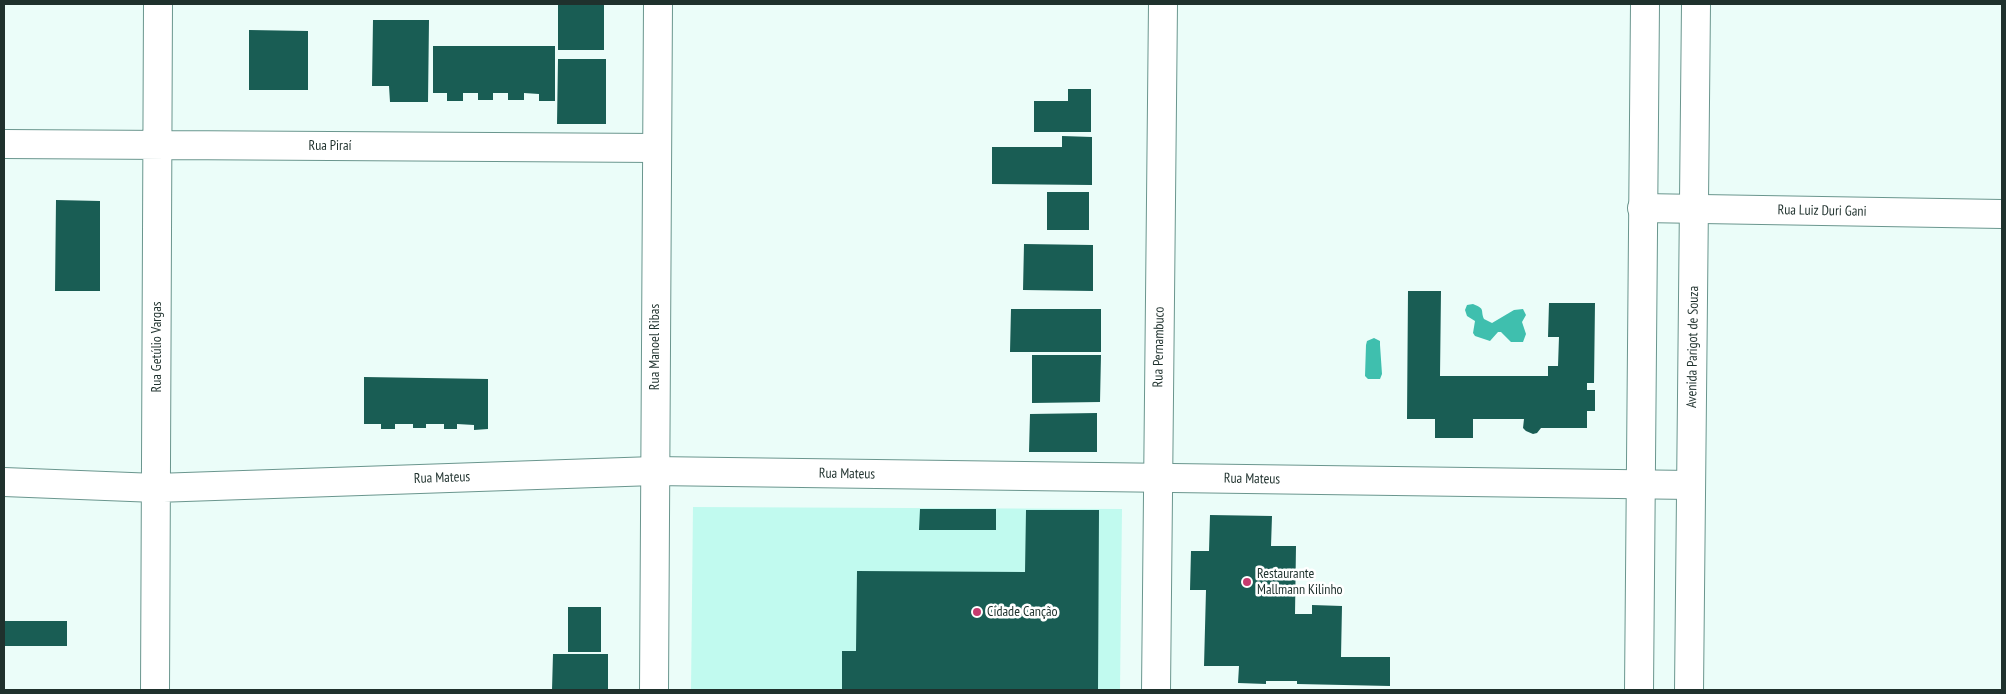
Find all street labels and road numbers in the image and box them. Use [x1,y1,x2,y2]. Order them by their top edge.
street label: Rua Piraí [308,138,352,154]
street label: Rua Luiz Duri Gani [1777,202,1867,220]
street label: Avenida Parigot de Souza [1684,286,1702,408]
street label: Rua Getúlio Vargas [149,302,165,392]
street label: Rua Manoel Ribas [647,304,663,390]
street label: Rua Pernambuco [1150,307,1168,387]
street label: Rua Mateus [819,465,875,483]
street label: Rua Mateus [414,469,470,487]
street label: Rua Mateus [1224,470,1280,488]

